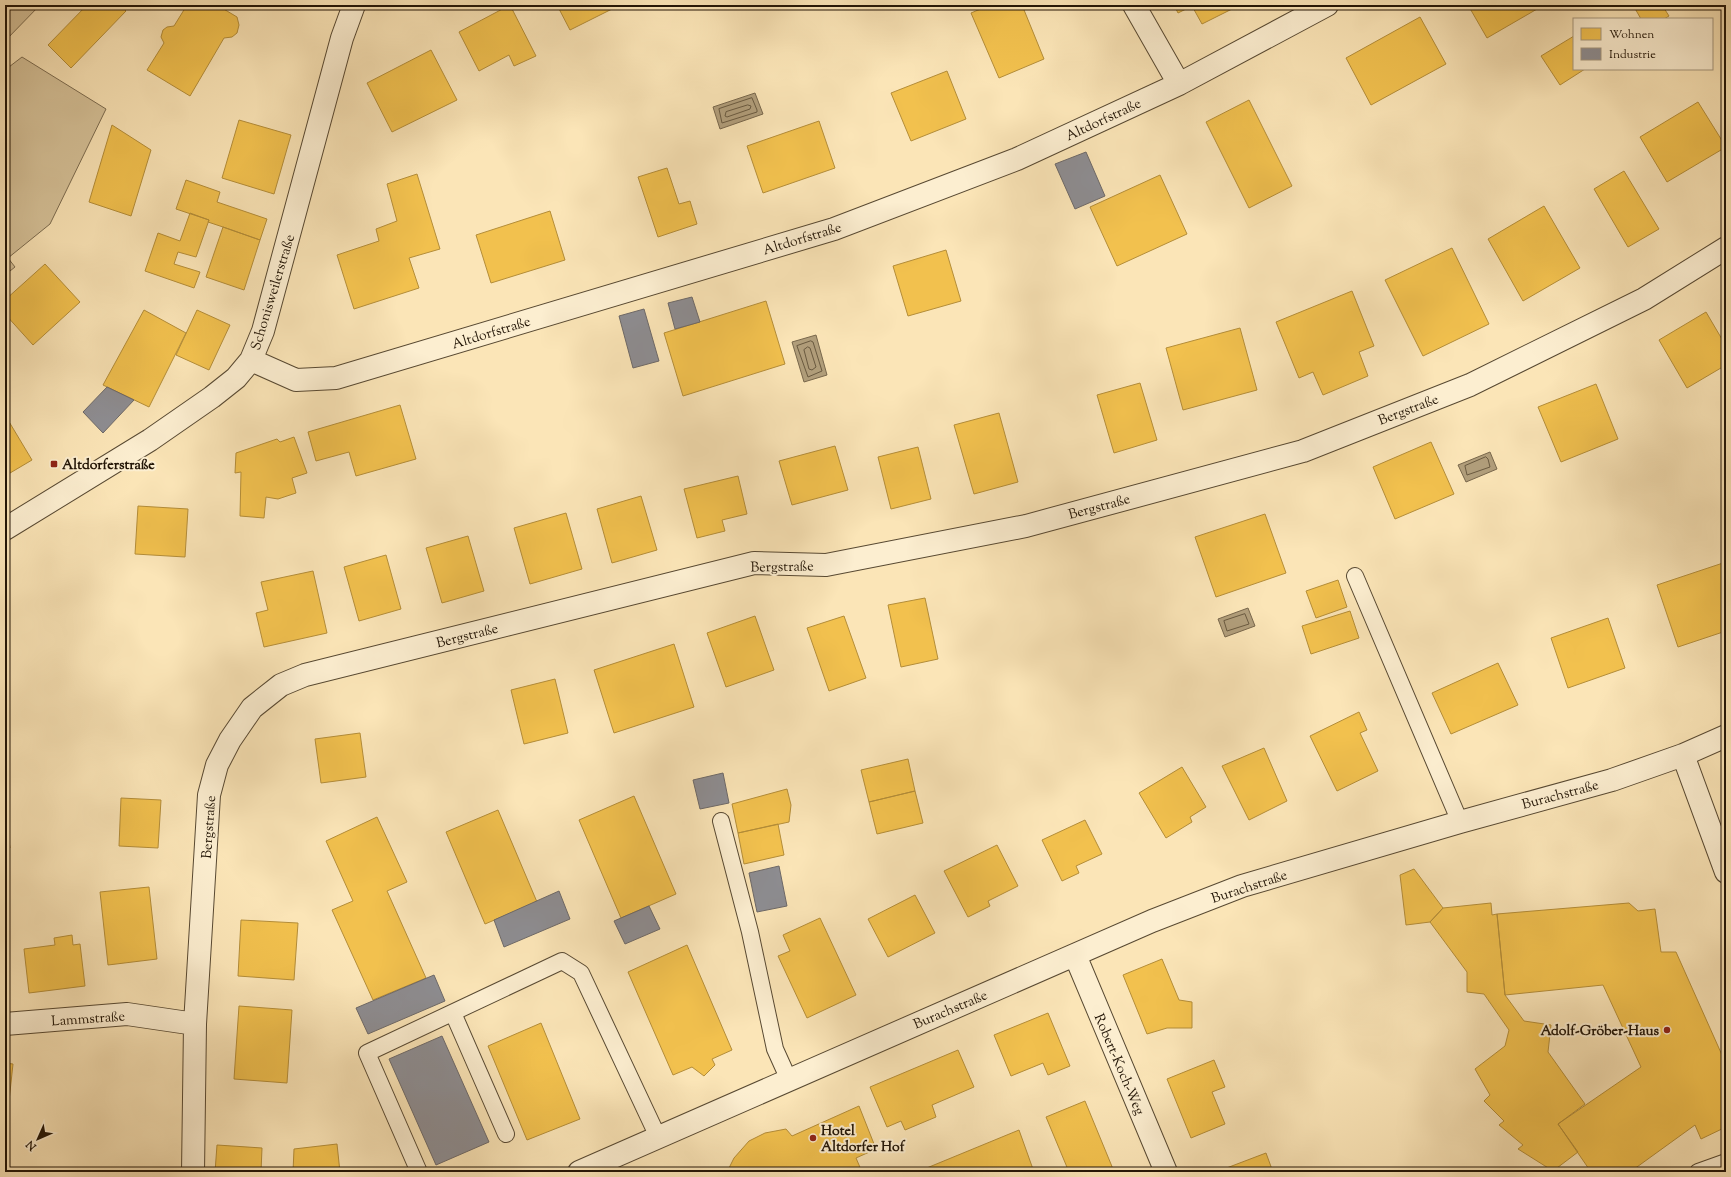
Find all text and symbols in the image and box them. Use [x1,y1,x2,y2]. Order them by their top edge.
legend [1573,18,1713,70]
text: Wohnen [1609,26,1654,44]
text: Industrie [1609,46,1656,64]
street label: Altdorfstraße [1063,95,1145,147]
street label: Altdorfstraße [761,218,844,261]
street label: Schonisweilerstraße [247,232,301,353]
street label: Altdorfstraße [450,312,533,355]
street label: Bergstraße [1376,390,1442,432]
place label: Altdorferstraße [62,456,155,476]
marker: Altdorferstraße [49,459,59,469]
street label: Bergstraße [1066,490,1133,526]
street label: Bergstraße [750,557,814,579]
street label: Bergstraße [434,620,501,654]
street label: Burachstraße [1520,776,1601,816]
street label: Bergstraße [198,795,222,859]
street label: Burachstraße [1209,866,1290,910]
street label: Burachstraße [911,986,991,1035]
street label: Lammstraße [51,1007,126,1033]
street label: Robert-Koch-Weg [1088,1011,1149,1119]
place label: Adolf-Gröber-Haus [1540,1022,1659,1042]
marker: Adolf-Gröber-Haus [1662,1025,1672,1035]
north arrow [18,1119,58,1159]
place label: Hotel Altdorfer Hof [821,1122,906,1158]
marker: Hotel Altdorfer Hof [808,1133,818,1143]
text: N [23,1136,41,1155]

